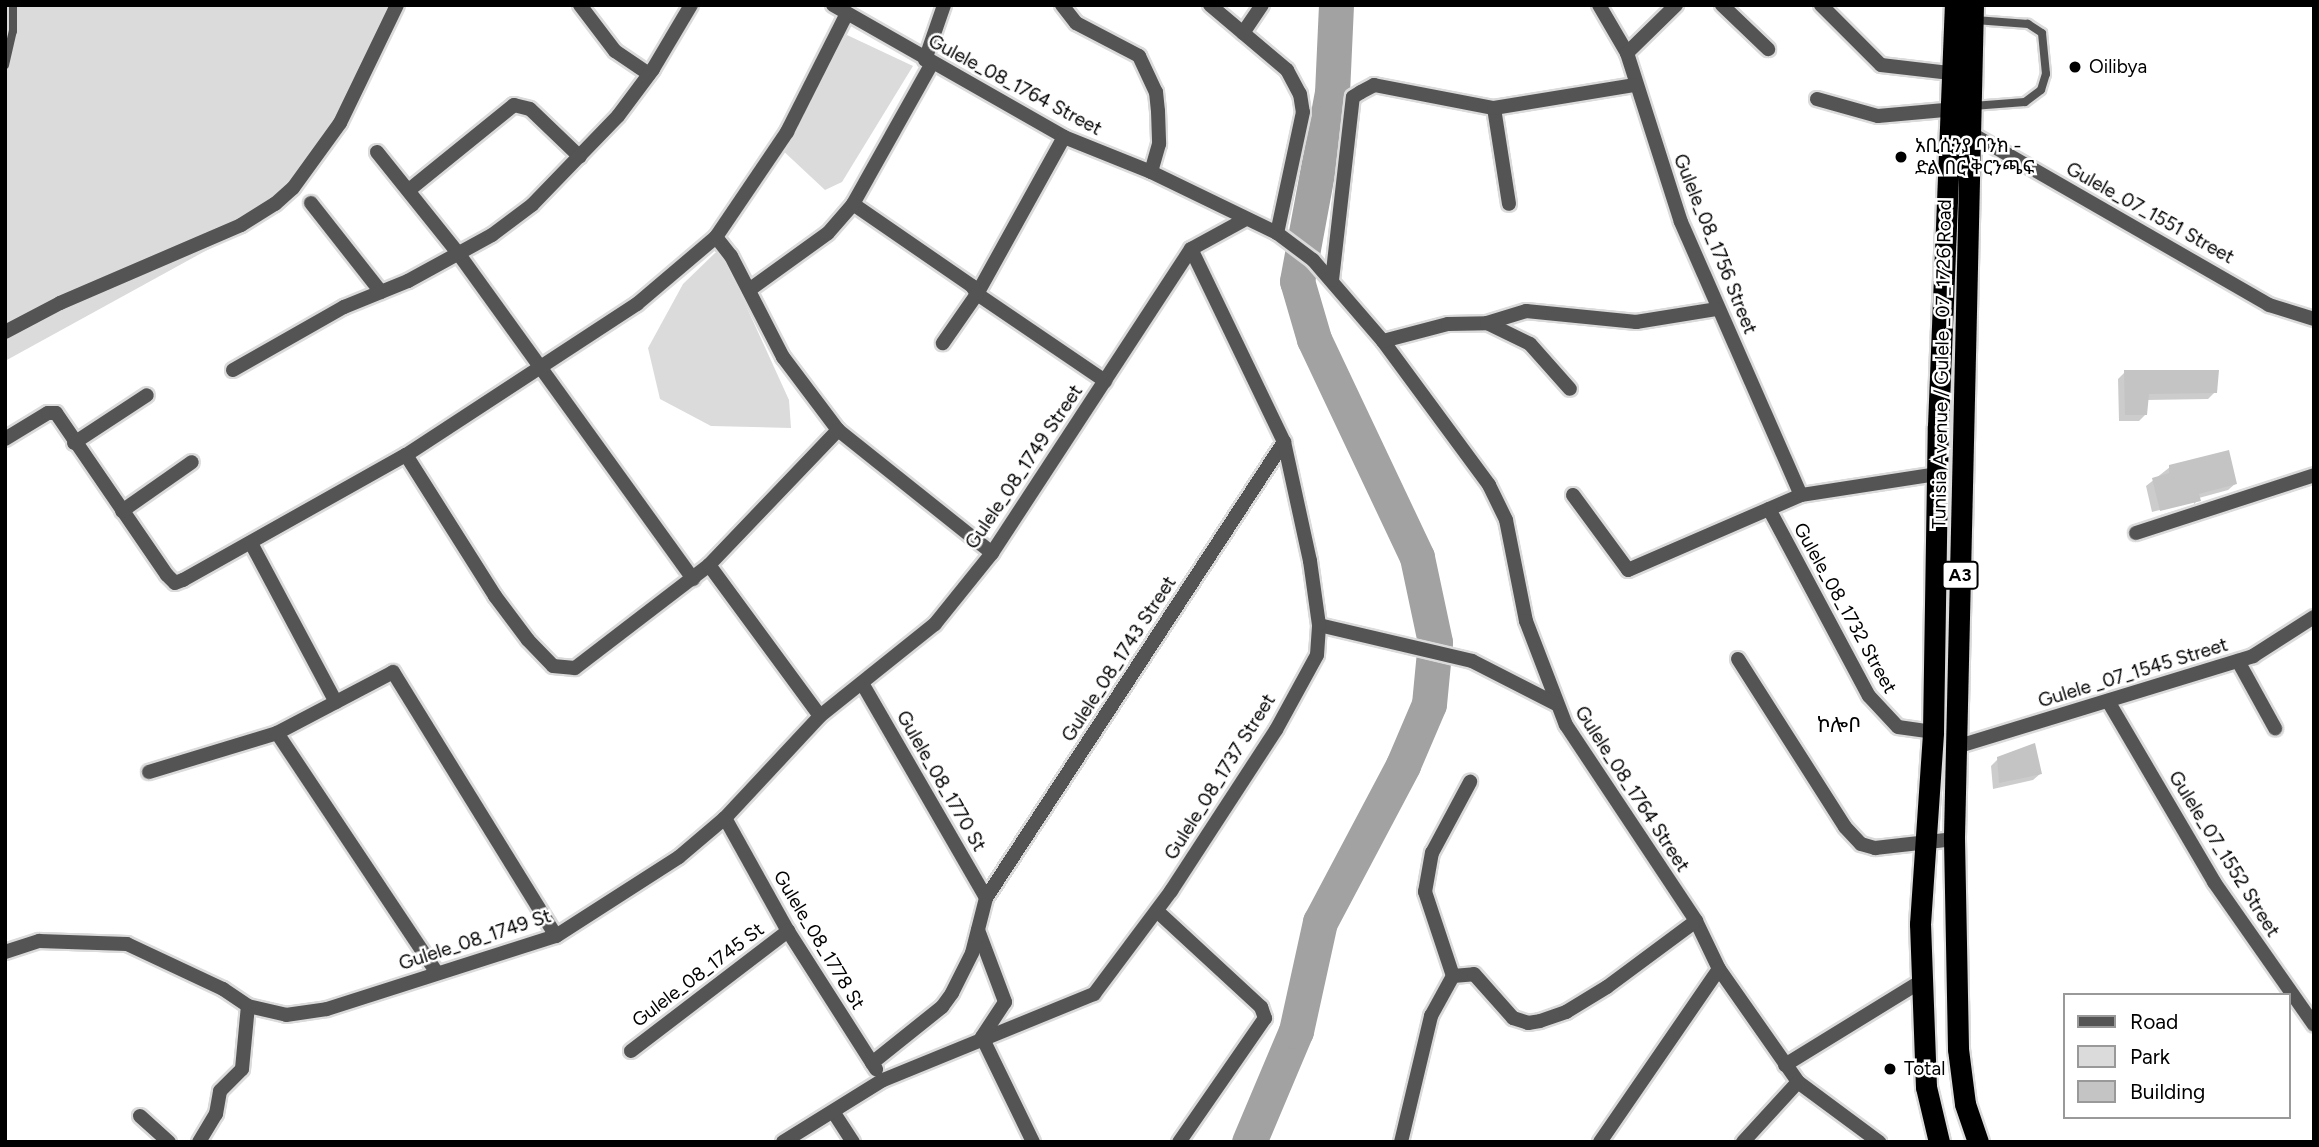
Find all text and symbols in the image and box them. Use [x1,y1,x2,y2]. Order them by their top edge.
street label: Gulele_08_1764 Street [924,30,1106,140]
place label: Oilibya [2089,56,2147,78]
marker: Oilibya [2067,59,2083,75]
place label: አቢሲንያ ባንክ - ድል በር ቅርንጫፍ [1915,135,2034,179]
marker: አቢሲንያ ባንክ - ድል በር ቅርንጫፍ [1893,149,1909,165]
street label: Gulele_08_1756 Street [1668,151,1762,337]
street label: Gulele_07_1551 Street [2062,157,2238,269]
street label: Tunisia Avenue / Gulele _07_1726 Road [1928,199,1956,529]
street label: Gulele_08_1749 Street [961,381,1087,553]
street label: Gulele_08_1732 Street [1789,519,1901,697]
road number: A3 [1941,560,1979,590]
street label: Gulele_08_1743 Street [1057,572,1181,746]
street label: Gulele _07_1545 Street [2035,633,2231,713]
street label: Gulele_08_1737 Street [1160,690,1280,864]
street label: Gulele_08_1764 Street [1570,702,1694,876]
street label: Gulele_08_1770 St [891,707,991,855]
district label: ኮሎቦ [1817,712,1861,738]
street label: Gulele_07_1552 Street [2164,767,2284,941]
street label: Gulele_08_1778 St [769,866,869,1014]
street label: Gulele_08_1749 St [396,905,554,975]
street label: Gulele_08_1745 St [628,918,768,1032]
legend [2064,993,2291,1119]
text: Road [2130,1009,2178,1034]
text: Park [2130,1044,2170,1069]
place label: Total [1904,1058,1945,1080]
marker: Total [1882,1061,1898,1077]
text: Building [2130,1079,2205,1104]

